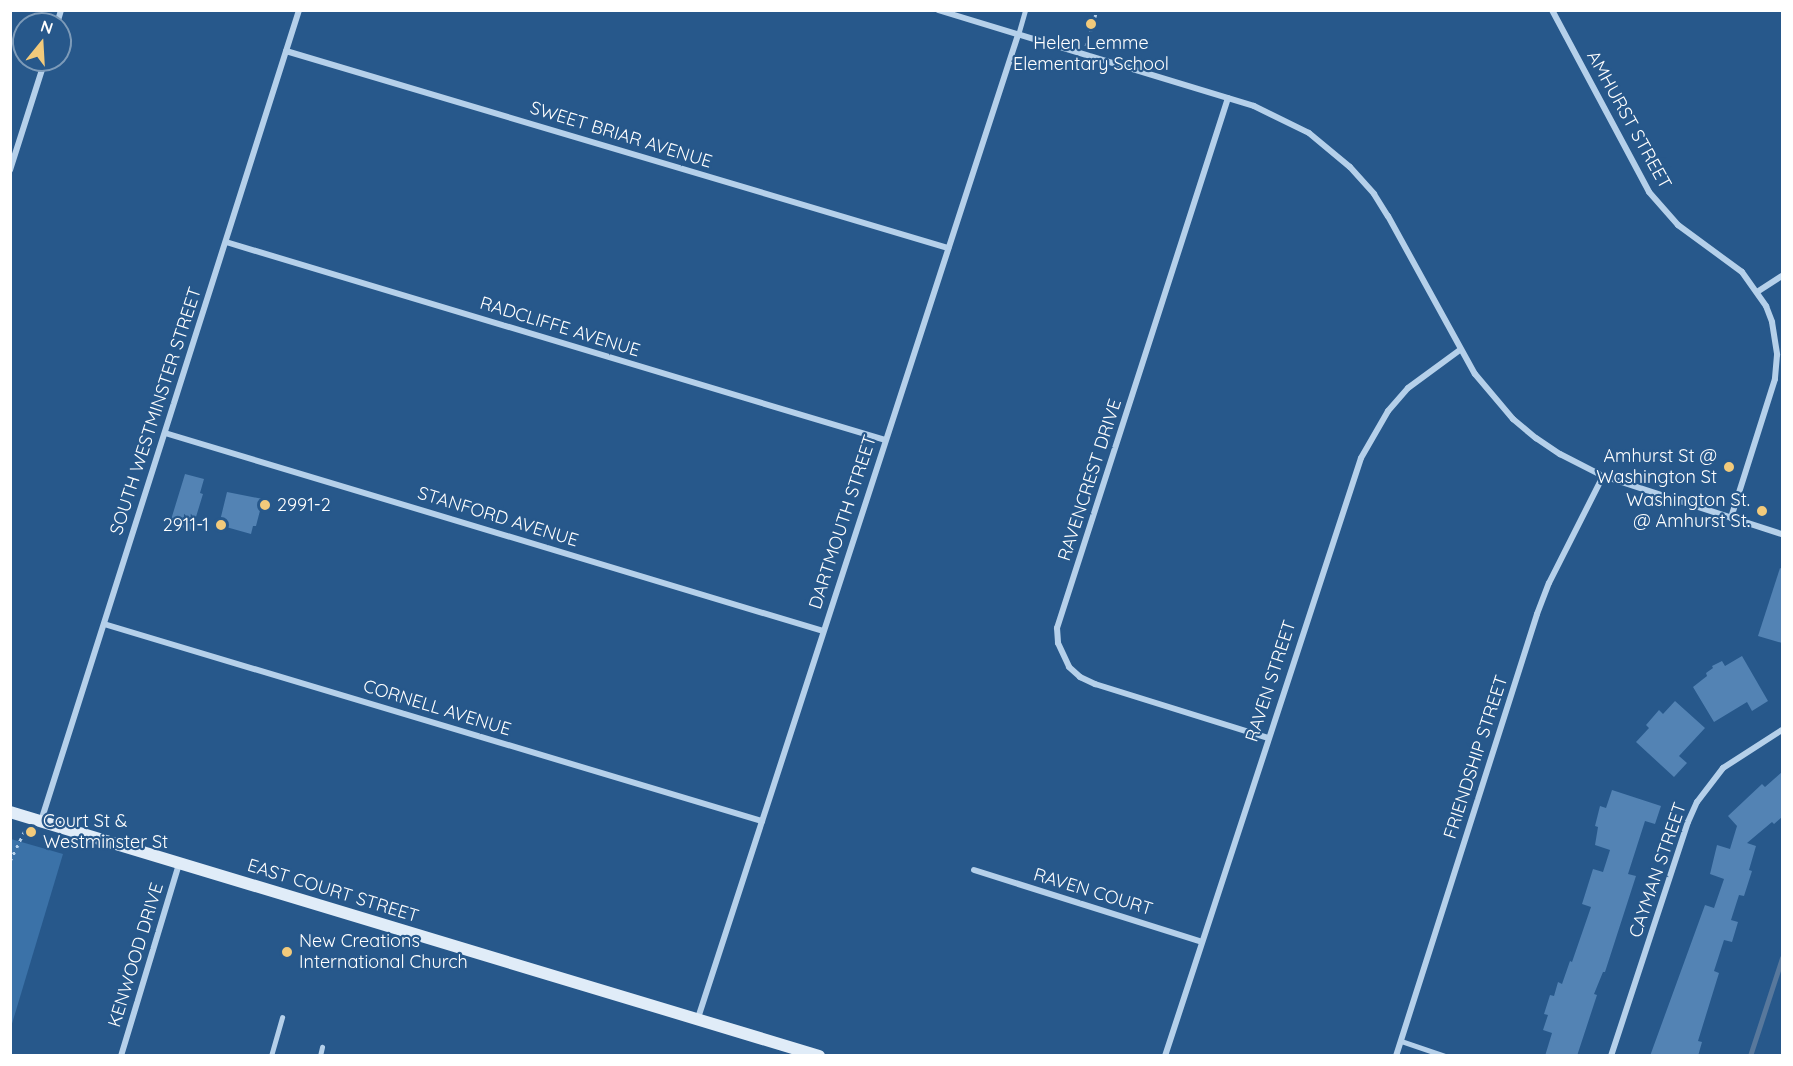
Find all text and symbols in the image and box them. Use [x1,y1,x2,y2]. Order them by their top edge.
north arrow [12,12,72,72]
text: N [38,15,56,38]
marker: Helen Lemme Elementary School [1084,17,1098,31]
place label: Helen Lemme Elementary School [1013,33,1169,76]
street label: AMHURST STREET [1582,47,1676,193]
street label: SWEET BRIAR AVENUE [527,97,715,173]
street label: SOUTH WESTMINSTER STREET [106,284,206,538]
street label: RADCLIFFE AVENUE [477,292,643,362]
street label: RAVENCREST DRIVE [1054,396,1126,564]
street label: DARTMOUTH STREET [805,432,881,612]
place label: Amhurst St @ Washington St [1596,446,1717,488]
marker: Amhurst St @ Washington St [1722,460,1736,474]
street label: STANFORD AVENUE [415,482,581,552]
place label: Washington St. @ Amhurst St. [1626,490,1750,532]
place label: 2991-2 [277,494,331,516]
marker: 2991-2 [258,498,272,512]
marker: Washington St. @ Amhurst St. [1755,504,1769,518]
place label: 2911-1 [163,514,209,536]
marker: 2911-1 [214,518,228,532]
street label: RAVEN STREET [1241,617,1301,745]
street label: FRIENDSHIP STREET [1439,673,1513,841]
street label: CORNELL AVENUE [361,675,513,741]
street label: CAYMAN STREET [1625,800,1691,940]
place label: Court St & Westminster St [43,811,168,854]
marker: Court St & Westminster St [24,825,38,839]
street label: EAST COURT STREET [245,855,421,927]
street label: RAVEN COURT [1031,864,1155,920]
street label: KENWOOD DRIVE [104,880,168,1030]
place label: New Creations International Church [299,931,468,974]
marker: New Creations International Church [280,945,294,959]

